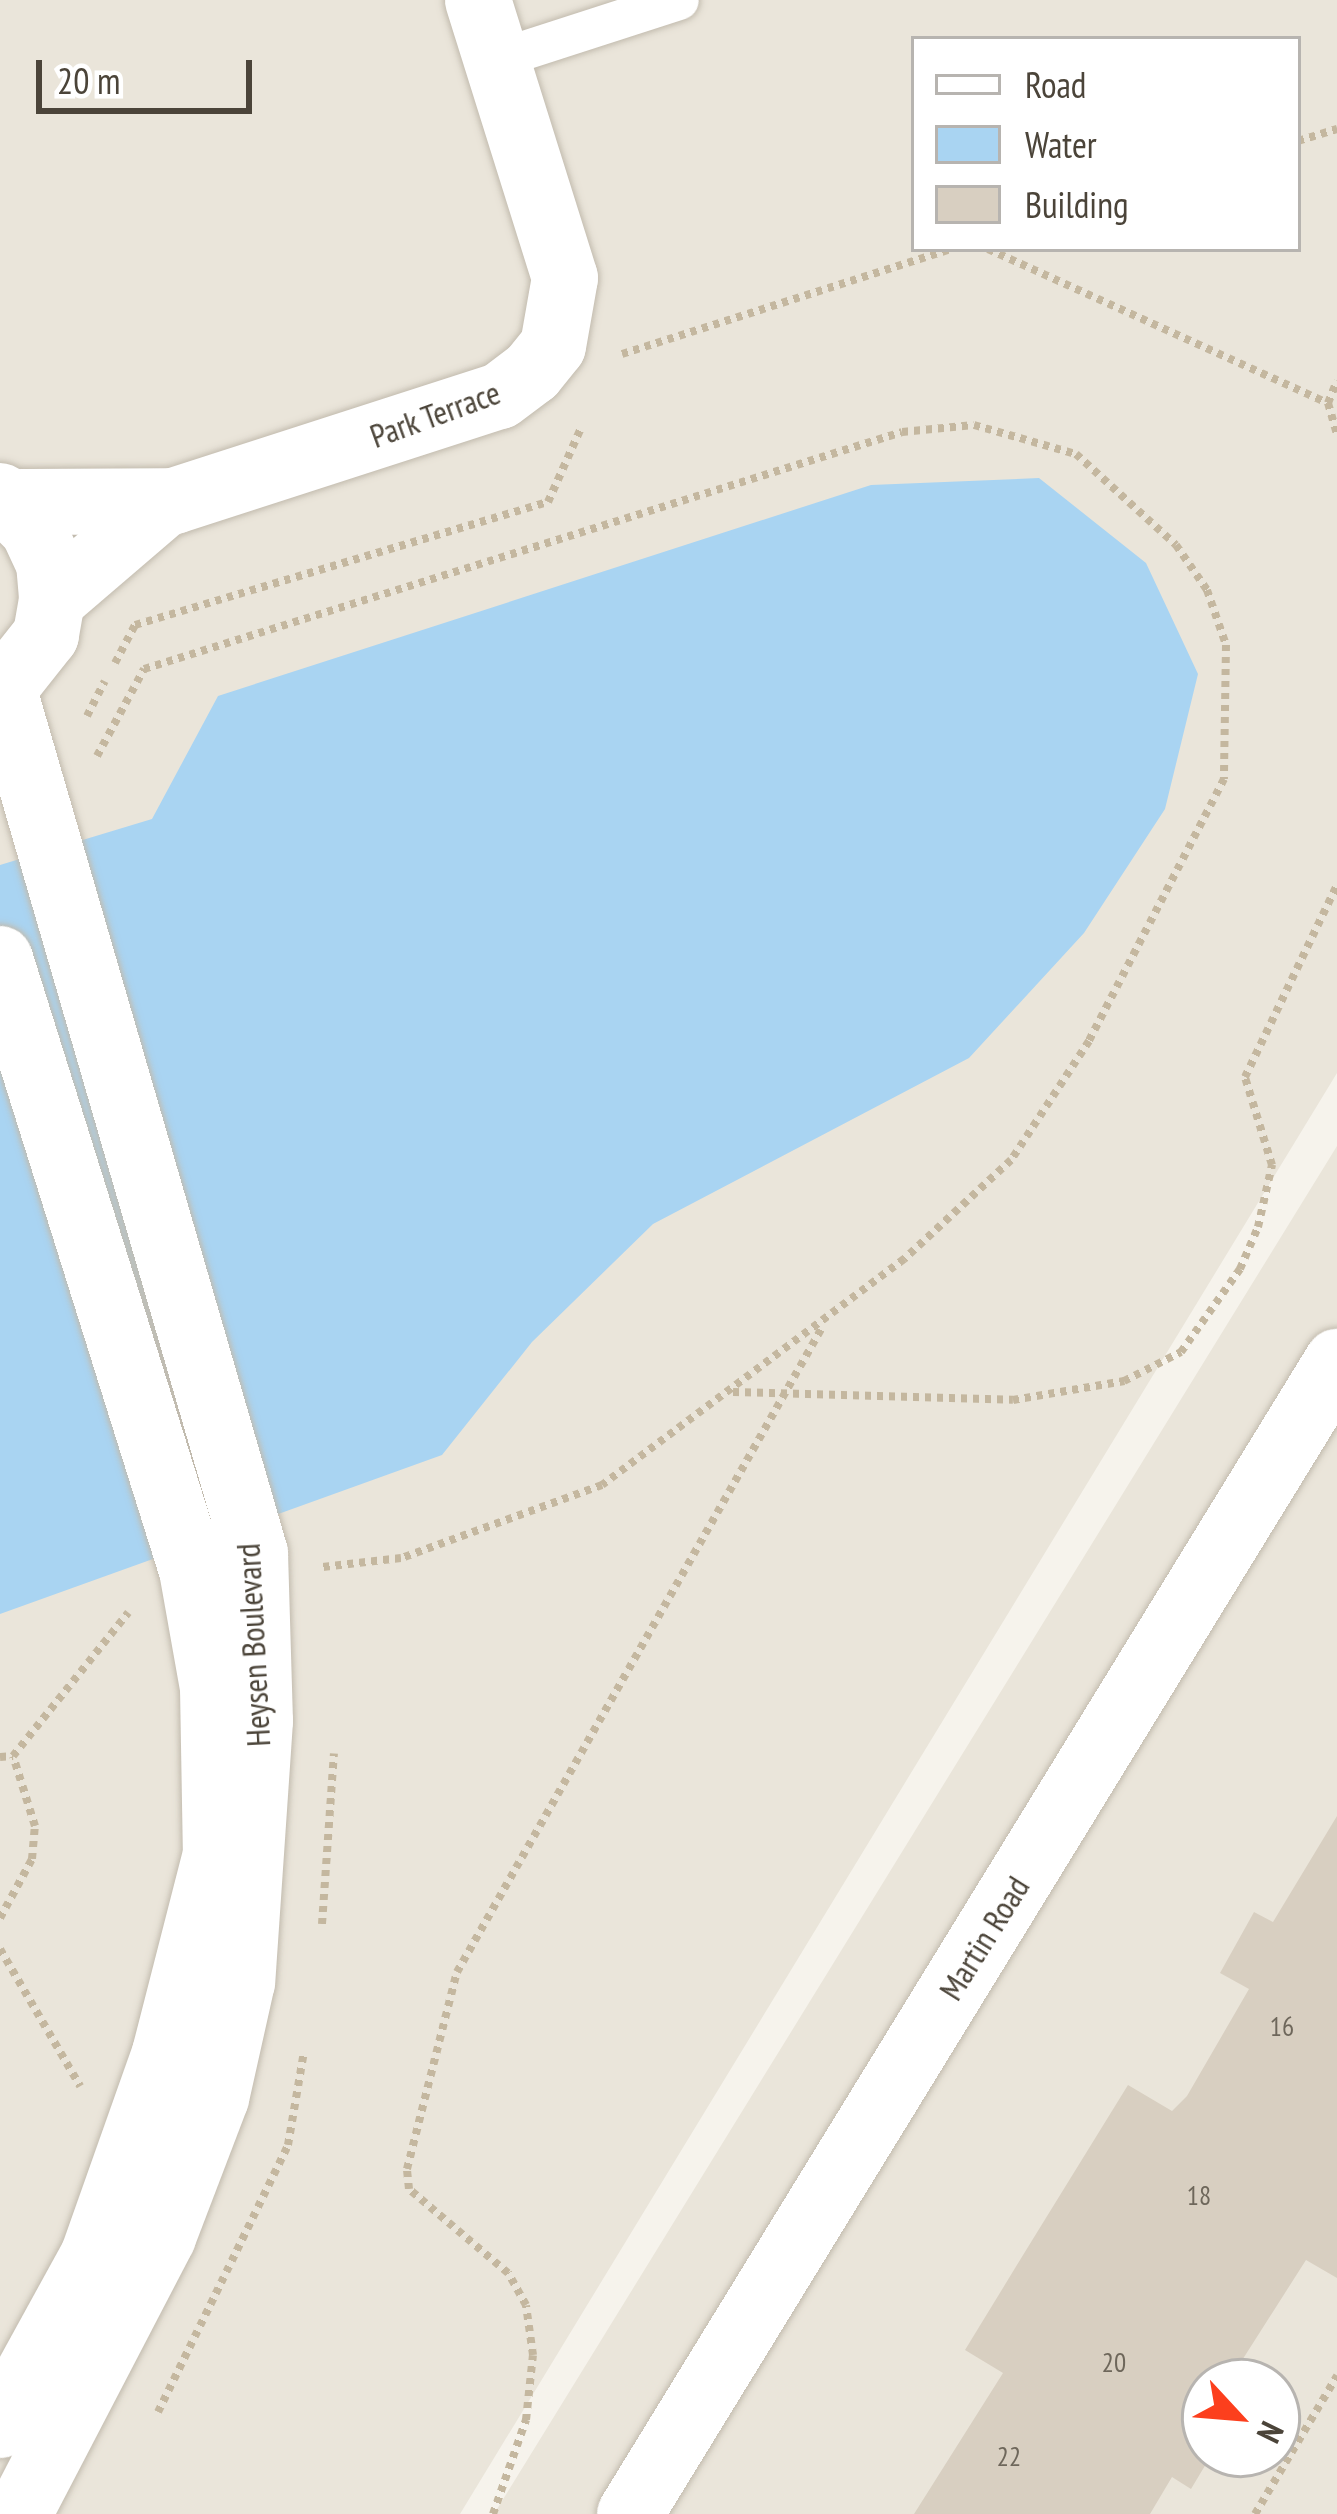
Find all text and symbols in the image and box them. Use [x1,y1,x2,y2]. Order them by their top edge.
scale bar [42,36,258,110]
legend [911,36,1301,252]
text: 20 m [57,57,120,104]
text: Road [1025,61,1086,108]
text: Water [1025,121,1097,168]
text: Building [1025,181,1129,228]
street label: Park Terrace [364,372,506,456]
street label: Heysen Boulevard [228,1542,278,1748]
street label: Martin Road [931,1869,1037,2007]
house number: 16 [1270,2011,1294,2043]
house number: 18 [1187,2180,1211,2212]
house number: 20 [1102,2347,1126,2379]
north arrow [1181,2358,1301,2478]
text: N [1248,2415,1294,2450]
house number: 22 [997,2441,1021,2473]

